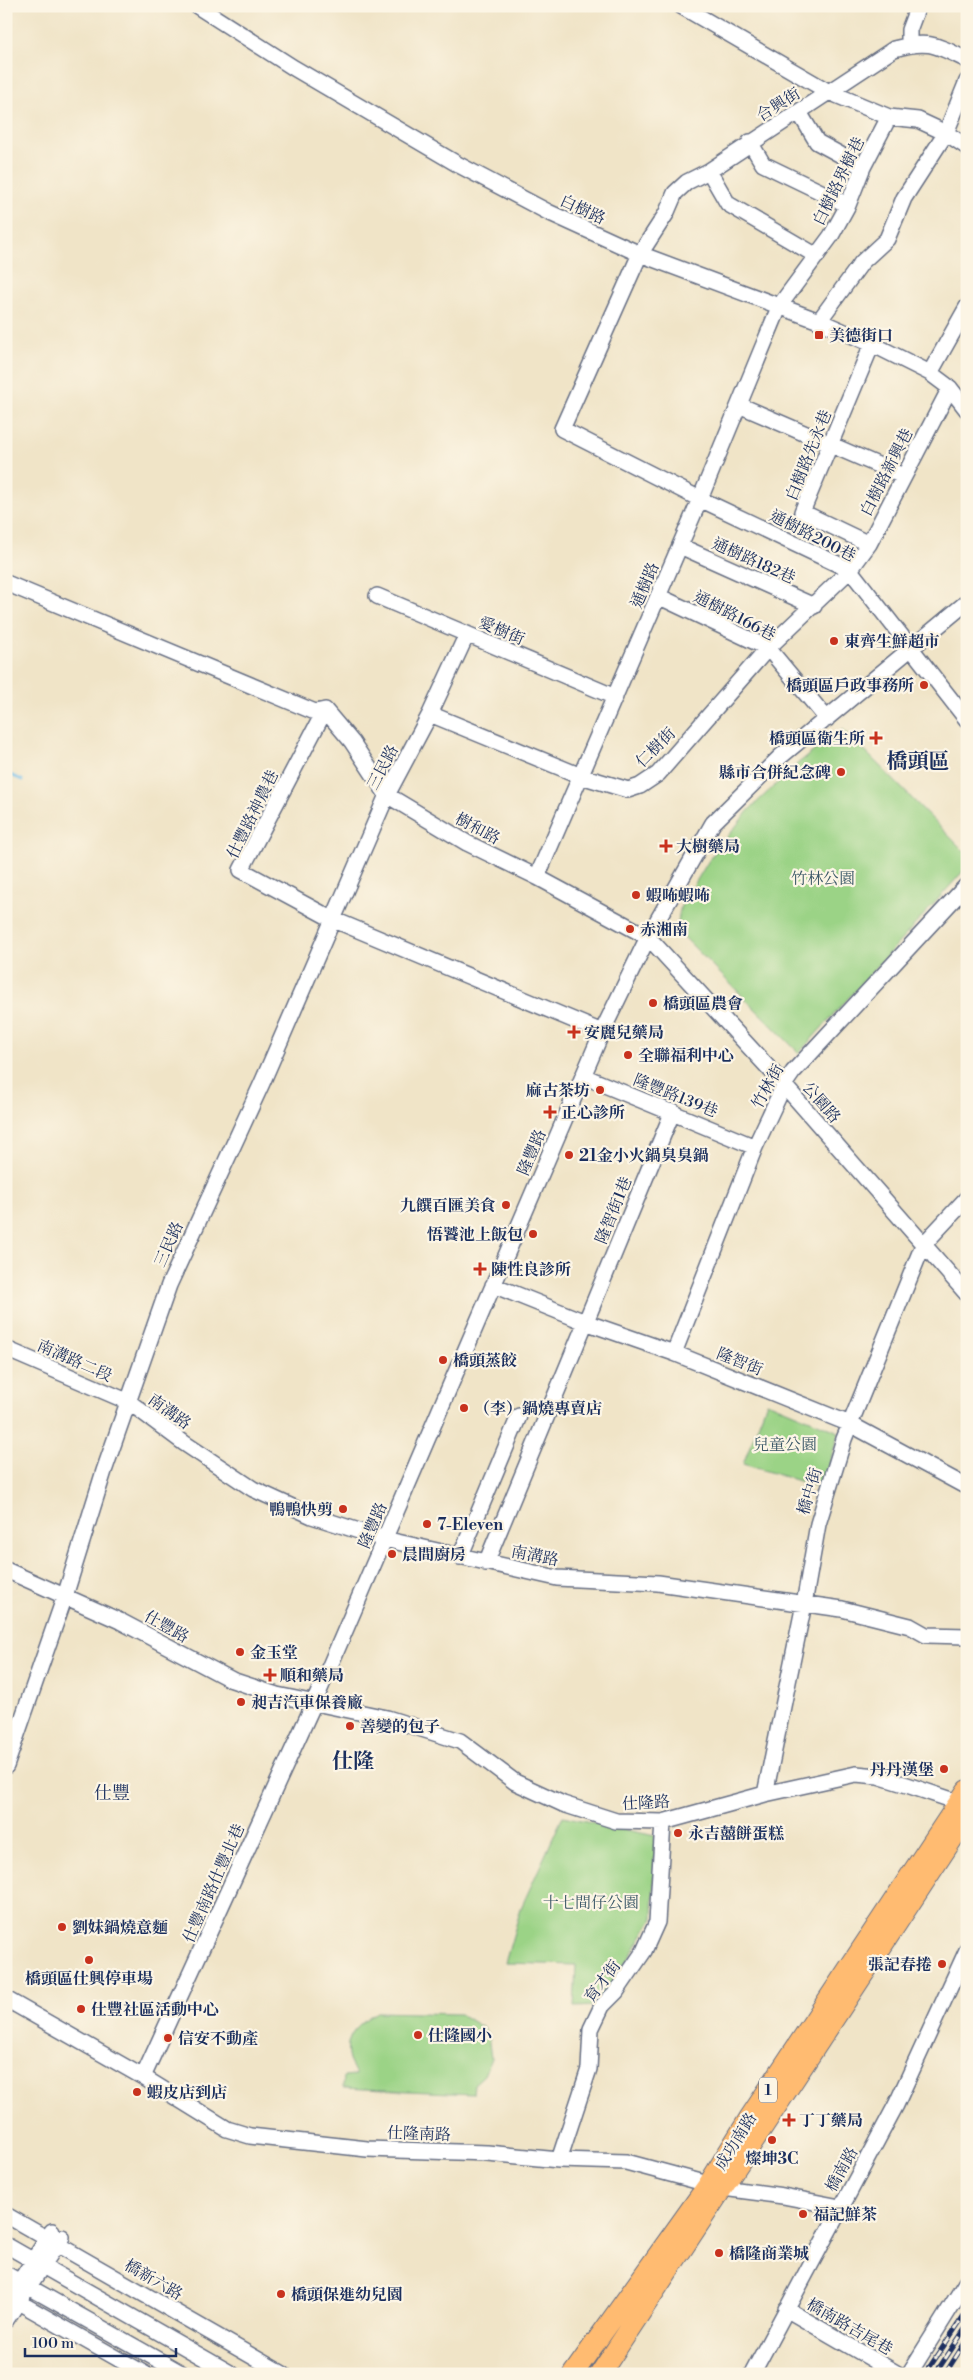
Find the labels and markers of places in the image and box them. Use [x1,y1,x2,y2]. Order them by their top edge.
place label: 美德街口 [829,326,893,346]
marker: 美德街口 [813,329,825,341]
place label: 東齊生鮮超市 [844,632,940,652]
marker: 東齊生鮮超市 [828,635,840,647]
place label: 橋頭區戶政事務所 [786,676,914,696]
marker: 橋頭區戶政事務所 [918,679,930,691]
place label: 橋頭區衛生所 [769,729,865,749]
marker: 橋頭區衛生所 [869,731,883,745]
place label: 縣市合併紀念碑 [719,763,831,783]
marker: 縣市合併紀念碑 [835,766,847,778]
place label: 大樹藥局 [676,837,740,857]
marker: 大樹藥局 [660,840,672,852]
place label: 蝦咘蝦咘 [646,886,710,906]
marker: 蝦咘蝦咘 [630,889,642,901]
place label: 赤湘南 [640,920,688,940]
marker: 赤湘南 [624,923,636,935]
place label: 橋頭區農會 [663,994,743,1014]
marker: 橋頭區農會 [647,997,659,1009]
place label: 安麗兒藥局 [584,1023,664,1043]
marker: 安麗兒藥局 [568,1026,580,1038]
place label: 全聯福利中心 [638,1046,734,1066]
marker: 全聯福利中心 [622,1049,634,1061]
place label: 麻古茶坊 [526,1081,590,1101]
marker: 麻古茶坊 [594,1084,606,1096]
place label: 正心診所 [561,1103,625,1123]
marker: 正心診所 [543,1105,557,1119]
place label: 21金小火鍋臭臭鍋 [579,1146,709,1166]
marker: 21金小火鍋臭臭鍋 [563,1149,575,1161]
place label: 九饌百匯美食 [400,1196,496,1216]
marker: 九饌百匯美食 [500,1199,512,1211]
place label: 悟饕池上飯包 [427,1225,523,1245]
marker: 悟饕池上飯包 [527,1228,539,1240]
place label: 陳性良診所 [491,1260,571,1280]
marker: 陳性良診所 [473,1262,487,1276]
place label: 橋頭蒸餃 [453,1351,517,1371]
marker: 橋頭蒸餃 [437,1354,449,1366]
place label: （李）鍋燒專賣店 [474,1399,602,1419]
marker: （李）鍋燒專賣店 [458,1402,470,1414]
place label: 鴨鴨快剪 [269,1500,333,1520]
marker: 鴨鴨快剪 [337,1503,349,1515]
place label: 7-Eleven [437,1515,503,1535]
marker: 7-Eleven [421,1518,433,1530]
place label: 晨間廚房 [402,1545,466,1565]
marker: 晨間廚房 [386,1548,398,1560]
place label: 金玉堂 [250,1643,298,1663]
marker: 金玉堂 [234,1646,246,1658]
place label: 順和藥局 [280,1666,344,1686]
marker: 順和藥局 [264,1669,276,1681]
place label: 昶吉汽車保養廠 [251,1693,363,1713]
marker: 昶吉汽車保養廠 [235,1696,247,1708]
place label: 善變的包子 [360,1717,440,1737]
marker: 善變的包子 [344,1720,356,1732]
place label: 丹丹漢堡 [870,1760,934,1780]
marker: 丹丹漢堡 [938,1763,950,1775]
place label: 永吉囍餅蛋糕 [688,1824,784,1844]
marker: 永吉囍餅蛋糕 [672,1827,684,1839]
place label: 劉妹鍋燒意麵 [72,1918,168,1938]
marker: 劉妹鍋燒意麵 [56,1921,68,1933]
marker: 橋頭區仕興停車場 [83,1954,95,1966]
place label: 張記春捲 [868,1955,932,1975]
marker: 張記春捲 [936,1958,948,1970]
place label: 橋頭區仕興停車場 [25,1969,153,1989]
place label: 仕豐社區活動中心 [91,2000,219,2020]
marker: 仕豐社區活動中心 [75,2003,87,2015]
place label: 仕隆國小 [428,2026,492,2046]
place label: 信安不動產 [178,2029,258,2049]
marker: 仕隆國小 [412,2029,424,2041]
marker: 信安不動產 [162,2032,174,2044]
place label: 蝦皮店到店 [147,2083,227,2103]
marker: 蝦皮店到店 [131,2086,143,2098]
place label: 丁丁藥局 [799,2111,863,2131]
marker: 丁丁藥局 [783,2114,795,2126]
marker: 燦坤3C [766,2134,778,2146]
place label: 燦坤3C [745,2149,799,2169]
place label: 福記鮮茶 [813,2205,877,2225]
marker: 福記鮮茶 [797,2208,809,2220]
place label: 橋隆商業城 [729,2244,809,2264]
marker: 橋隆商業城 [713,2247,725,2259]
place label: 橋頭保進幼兒園 [291,2285,403,2305]
marker: 橋頭保進幼兒園 [275,2288,287,2300]

